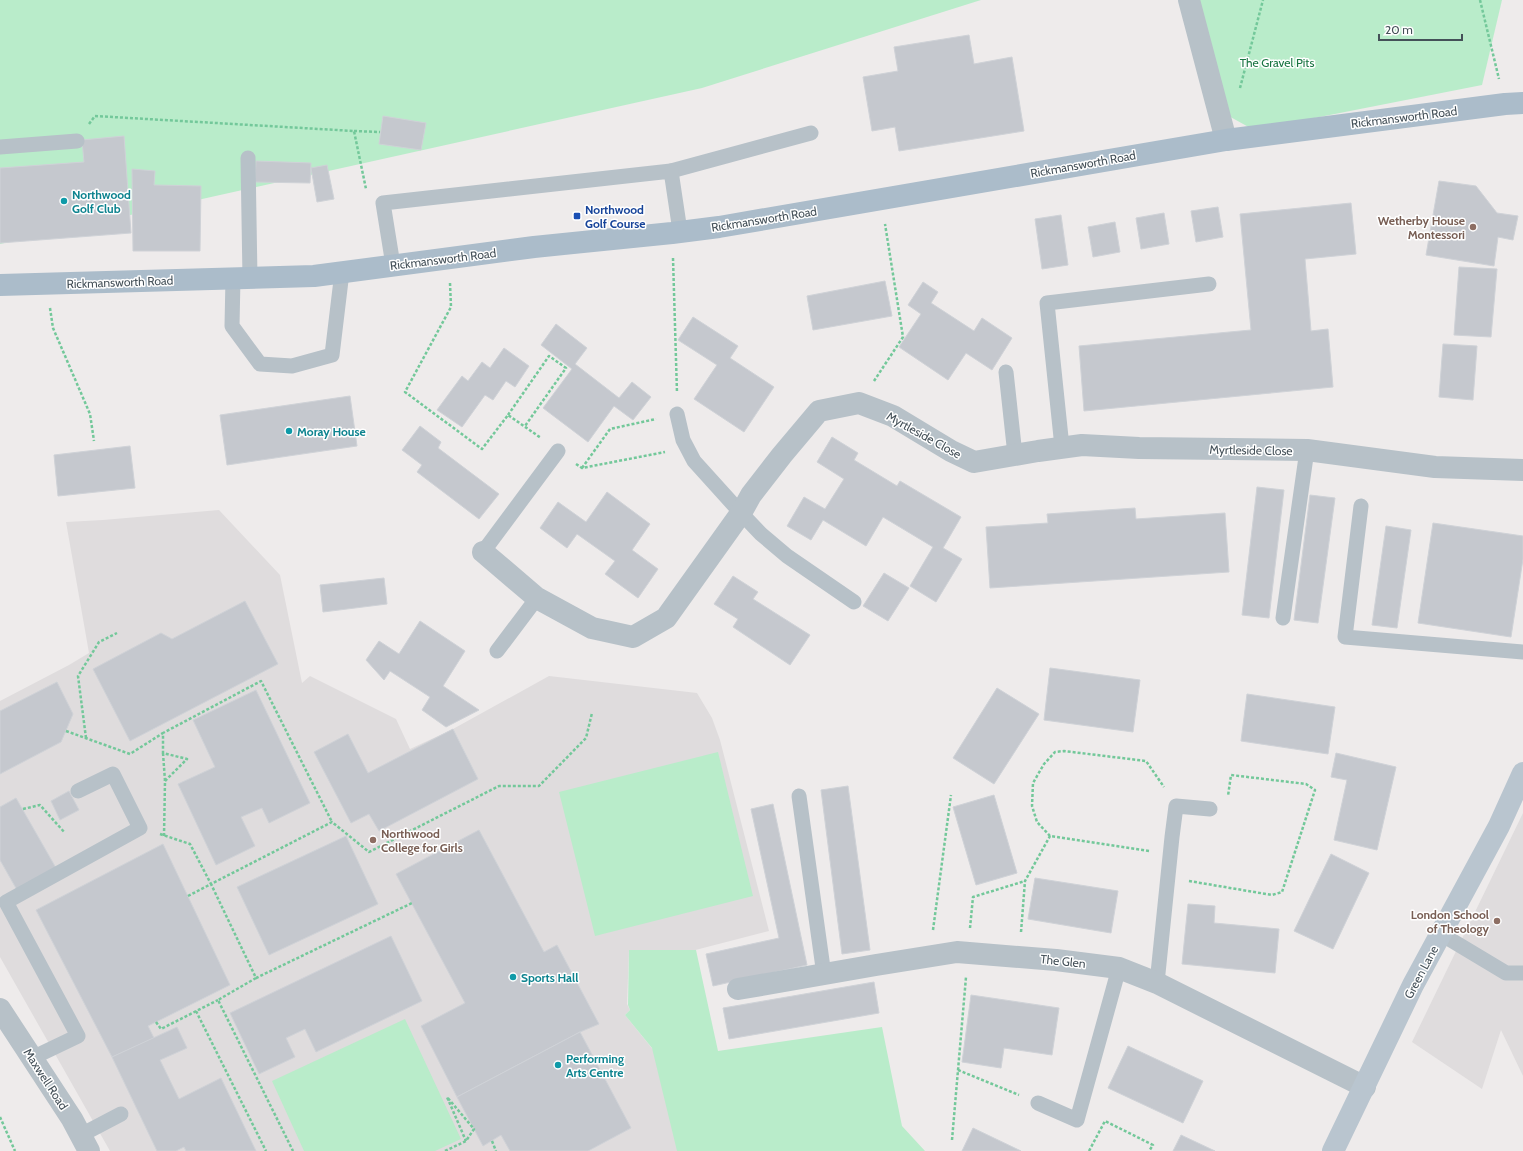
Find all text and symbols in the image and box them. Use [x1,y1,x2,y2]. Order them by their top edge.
scale bar [1379,16,1462,42]
text: 20 m [1385,22,1413,37]
park label: The Gravel Pits [1240,55,1314,70]
street label: Rickmansworth Road [1350,103,1458,131]
street label: Rickmansworth Road [1029,147,1137,181]
place label: Northwood Golf Club [72,187,131,216]
marker: Northwood Golf Club [59,196,69,206]
place label: Northwood Golf Course [585,202,646,231]
street label: Rickmansworth Road [710,203,818,235]
marker: Northwood Golf Course [572,211,582,221]
place label: Wetherby House Montessori [1378,213,1465,242]
marker: Wetherby House Montessori [1468,222,1478,232]
street label: Rickmansworth Road [389,245,497,273]
street label: Rickmansworth Road [66,273,174,291]
street label: Myrtleside Close [884,408,964,462]
place label: Moray House [297,424,366,439]
marker: Moray House [284,426,294,436]
street label: Myrtleside Close [1209,442,1293,458]
place label: Northwood College for Girls [381,826,463,855]
marker: Northwood College for Girls [368,835,378,845]
place label: London School of Theology [1411,907,1490,936]
marker: London School of Theology [1492,916,1502,926]
street label: Green Lane [1401,943,1441,1001]
street label: The Glen [1040,951,1087,971]
place label: Sports Hall [521,970,578,985]
marker: Sports Hall [508,972,518,982]
street label: Maxwell Road [21,1045,71,1113]
place label: Performing Arts Centre [566,1051,624,1080]
marker: Performing Arts Centre [553,1060,563,1070]

